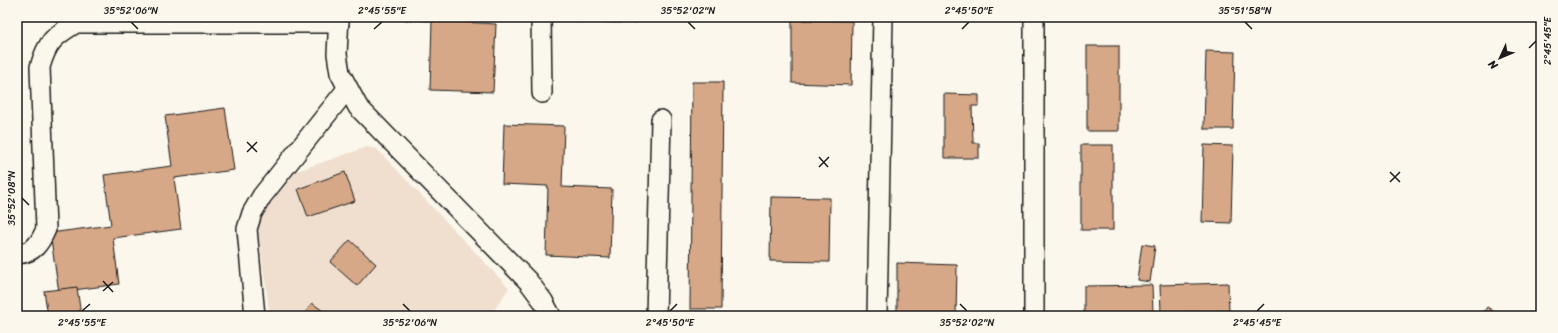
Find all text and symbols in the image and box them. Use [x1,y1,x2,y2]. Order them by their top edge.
text: 35°52'06"N [104,2,158,20]
text: 2°45'55"E [358,2,407,20]
text: 35°52'02"N [661,2,715,20]
text: 2°45'50"E [945,2,995,20]
text: 35°51'58"N [1218,2,1272,20]
text: 2°45'45"E [1539,15,1557,65]
north arrow [1480,38,1520,78]
text: N [1483,55,1503,75]
text: 35°52'08"N [3,170,21,225]
text: 2°45'55"E [58,314,107,332]
text: 35°52'06"N [383,314,437,332]
text: 2°45'50"E [646,314,696,332]
text: 35°52'02"N [940,314,994,332]
text: 2°45'45"E [1233,314,1283,332]

